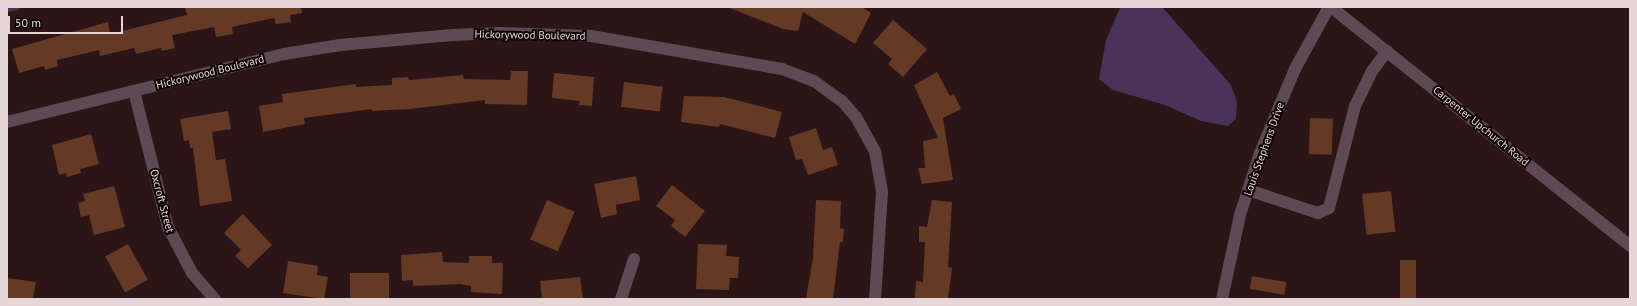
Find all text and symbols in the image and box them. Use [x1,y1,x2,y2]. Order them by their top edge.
scale bar [10,8,125,34]
text: 50 m [15,15,41,30]
street label: Hickorywood Boulevard [474,27,586,43]
street label: Hickorywood Boulevard [155,52,265,92]
street label: Carpenter Upchurch Road [1430,83,1532,169]
street label: Louis Stephens Drive [1241,101,1287,197]
street label: Oxcroft Street [147,168,177,234]

